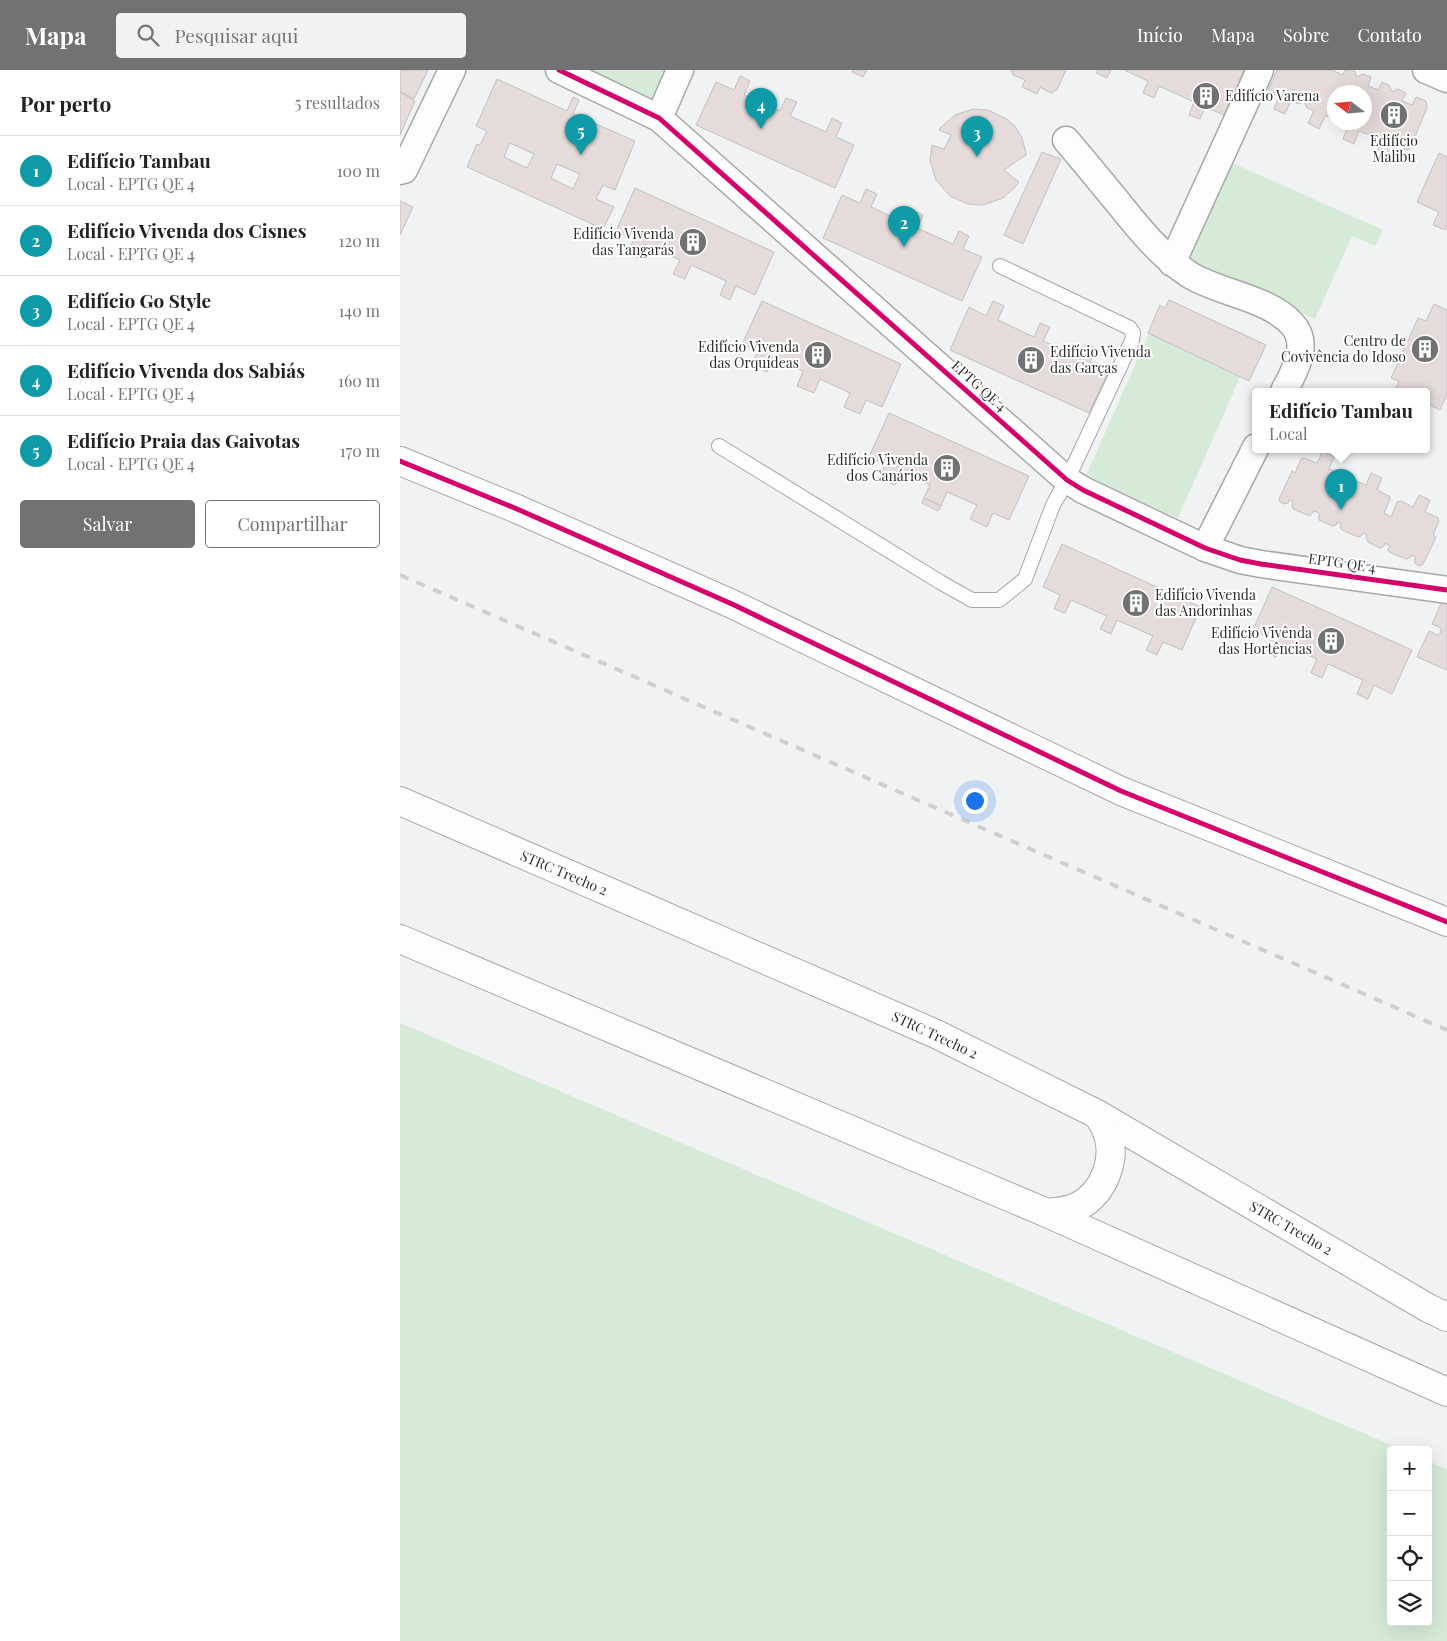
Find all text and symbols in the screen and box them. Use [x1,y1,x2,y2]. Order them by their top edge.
search box [116,13,466,58]
text: Mapa [25,19,86,51]
icon: search [134,21,162,49]
text: Pesquisar aqui [174,22,298,48]
text: Início [1137,23,1183,47]
text: Mapa [1211,23,1255,47]
text: Sobre [1283,23,1329,47]
text: Contato [1357,23,1422,47]
building icon: Edifício Varena [1191,81,1221,111]
north arrow [1327,85,1372,130]
place label: Edifício Varena [1225,86,1319,105]
pin: 4 [745,88,777,129]
text: Por perto [20,89,111,117]
text: 5 resultados [295,92,380,113]
building icon: Edifício Malibu [1379,100,1409,130]
pin: 5 [565,114,597,155]
pin: 3 [961,116,993,157]
place label: Edifício Malibu [1370,131,1418,166]
text: Edifício Tambau [67,147,211,173]
text: 1 [33,160,39,181]
text: 100 m [337,160,380,181]
text: Local · EPTG QE 4 [67,173,195,194]
pin: 2 [888,206,920,247]
text: Edifício Vivenda dos Cisnes [67,217,306,243]
place label: Edifício Vivenda das Tangarás [573,224,674,259]
building icon: Edifício Vivenda das Tangarás [678,227,708,257]
text: 2 [32,230,40,251]
text: 120 m [339,230,380,251]
text: Local · EPTG QE 4 [67,243,195,264]
text: Edifício Go Style [67,287,211,313]
text: 3 [32,300,40,321]
text: 140 m [338,300,380,321]
text: Local · EPTG QE 4 [67,313,195,334]
place label: Centro de Covivência do Idoso [1281,331,1406,366]
building icon: Centro de Covivência do Idoso [1410,334,1440,364]
place label: Edifício Vivenda das Orquídeas [698,337,799,372]
building icon: Edifício Vivenda das Orquídeas [803,340,833,370]
place label: Edifício Vivenda das Garças [1050,342,1151,377]
building icon: Edifício Vivenda das Garças [1016,345,1046,375]
street label: EPTG QE 4 [948,356,1011,415]
text: Edifício Vivenda dos Sabiás [67,357,305,383]
text: 4 [32,370,40,391]
text: 160 m [338,370,380,391]
text: Local · EPTG QE 4 [67,383,195,404]
popup [1252,388,1430,453]
text: Edifício Tambau [1269,397,1413,423]
text: Local [1269,423,1308,444]
text: Edifício Praia das Gaivotas [67,427,300,453]
text: 5 [32,440,40,461]
text: 170 m [340,440,380,461]
place label: Edifício Vivenda dos Canários [827,450,928,485]
text: Local · EPTG QE 4 [67,453,195,474]
building icon: Edifício Vivenda dos Canários [932,453,962,483]
pin: 1 [1325,469,1357,510]
button: Salvar [20,500,195,548]
button: Compartilhar [205,500,380,548]
street label: EPTG QE 4 [1307,548,1377,577]
place label: Edifício Vivenda das Andorinhas [1155,585,1256,620]
building icon: Edifício Vivenda das Andorinhas [1121,588,1151,618]
place label: Edifício Vivênda das Hortências [1211,623,1312,658]
building icon: Edifício Vivênda das Hortências [1316,626,1346,656]
your location [962,788,988,814]
street label: STRC Trecho 2 [518,846,611,900]
street label: STRC Trecho 2 [889,1006,982,1063]
street label: STRC Trecho 2 [1246,1196,1336,1259]
map controls [1387,1446,1432,1626]
button: + [1387,1446,1432,1491]
button: − [1387,1491,1432,1536]
button: locate [1387,1536,1432,1581]
button: layers [1387,1581,1432,1626]

